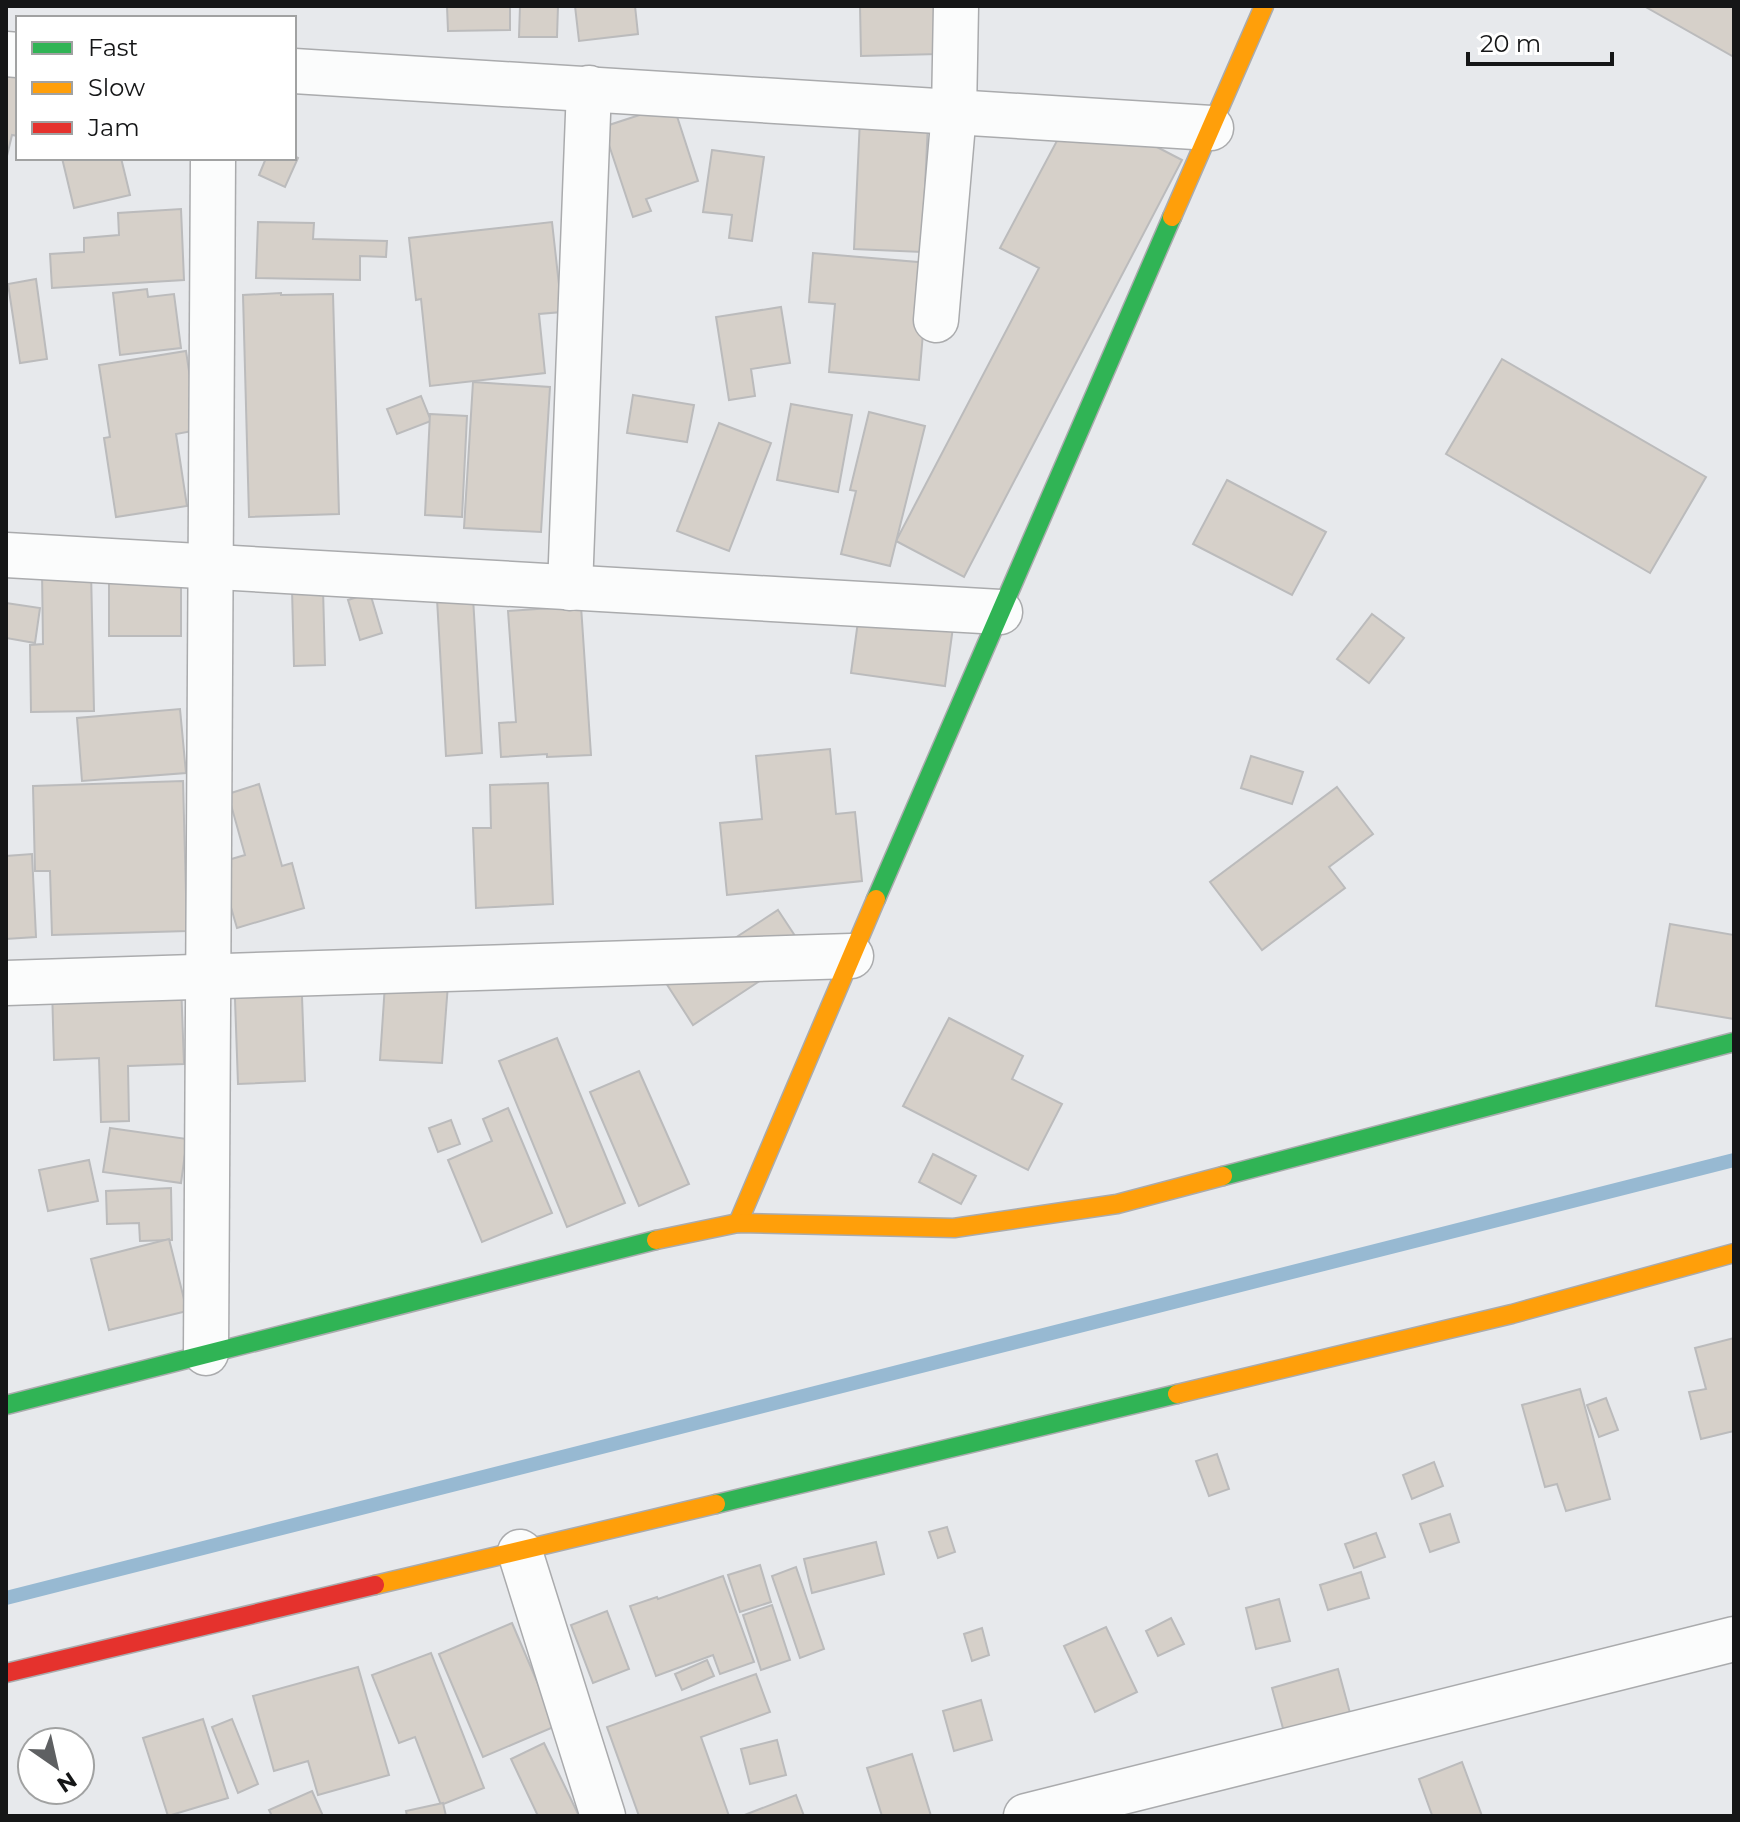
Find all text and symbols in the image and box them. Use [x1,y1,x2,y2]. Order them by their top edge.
legend [16,16,296,160]
scale bar [1468,16,1612,66]
text: 20 m [1480,29,1541,58]
text: Fast [88,33,139,62]
text: Slow [88,73,145,102]
text: Jam [87,113,140,142]
north arrow [16,1726,96,1806]
text: N [52,1766,82,1798]

